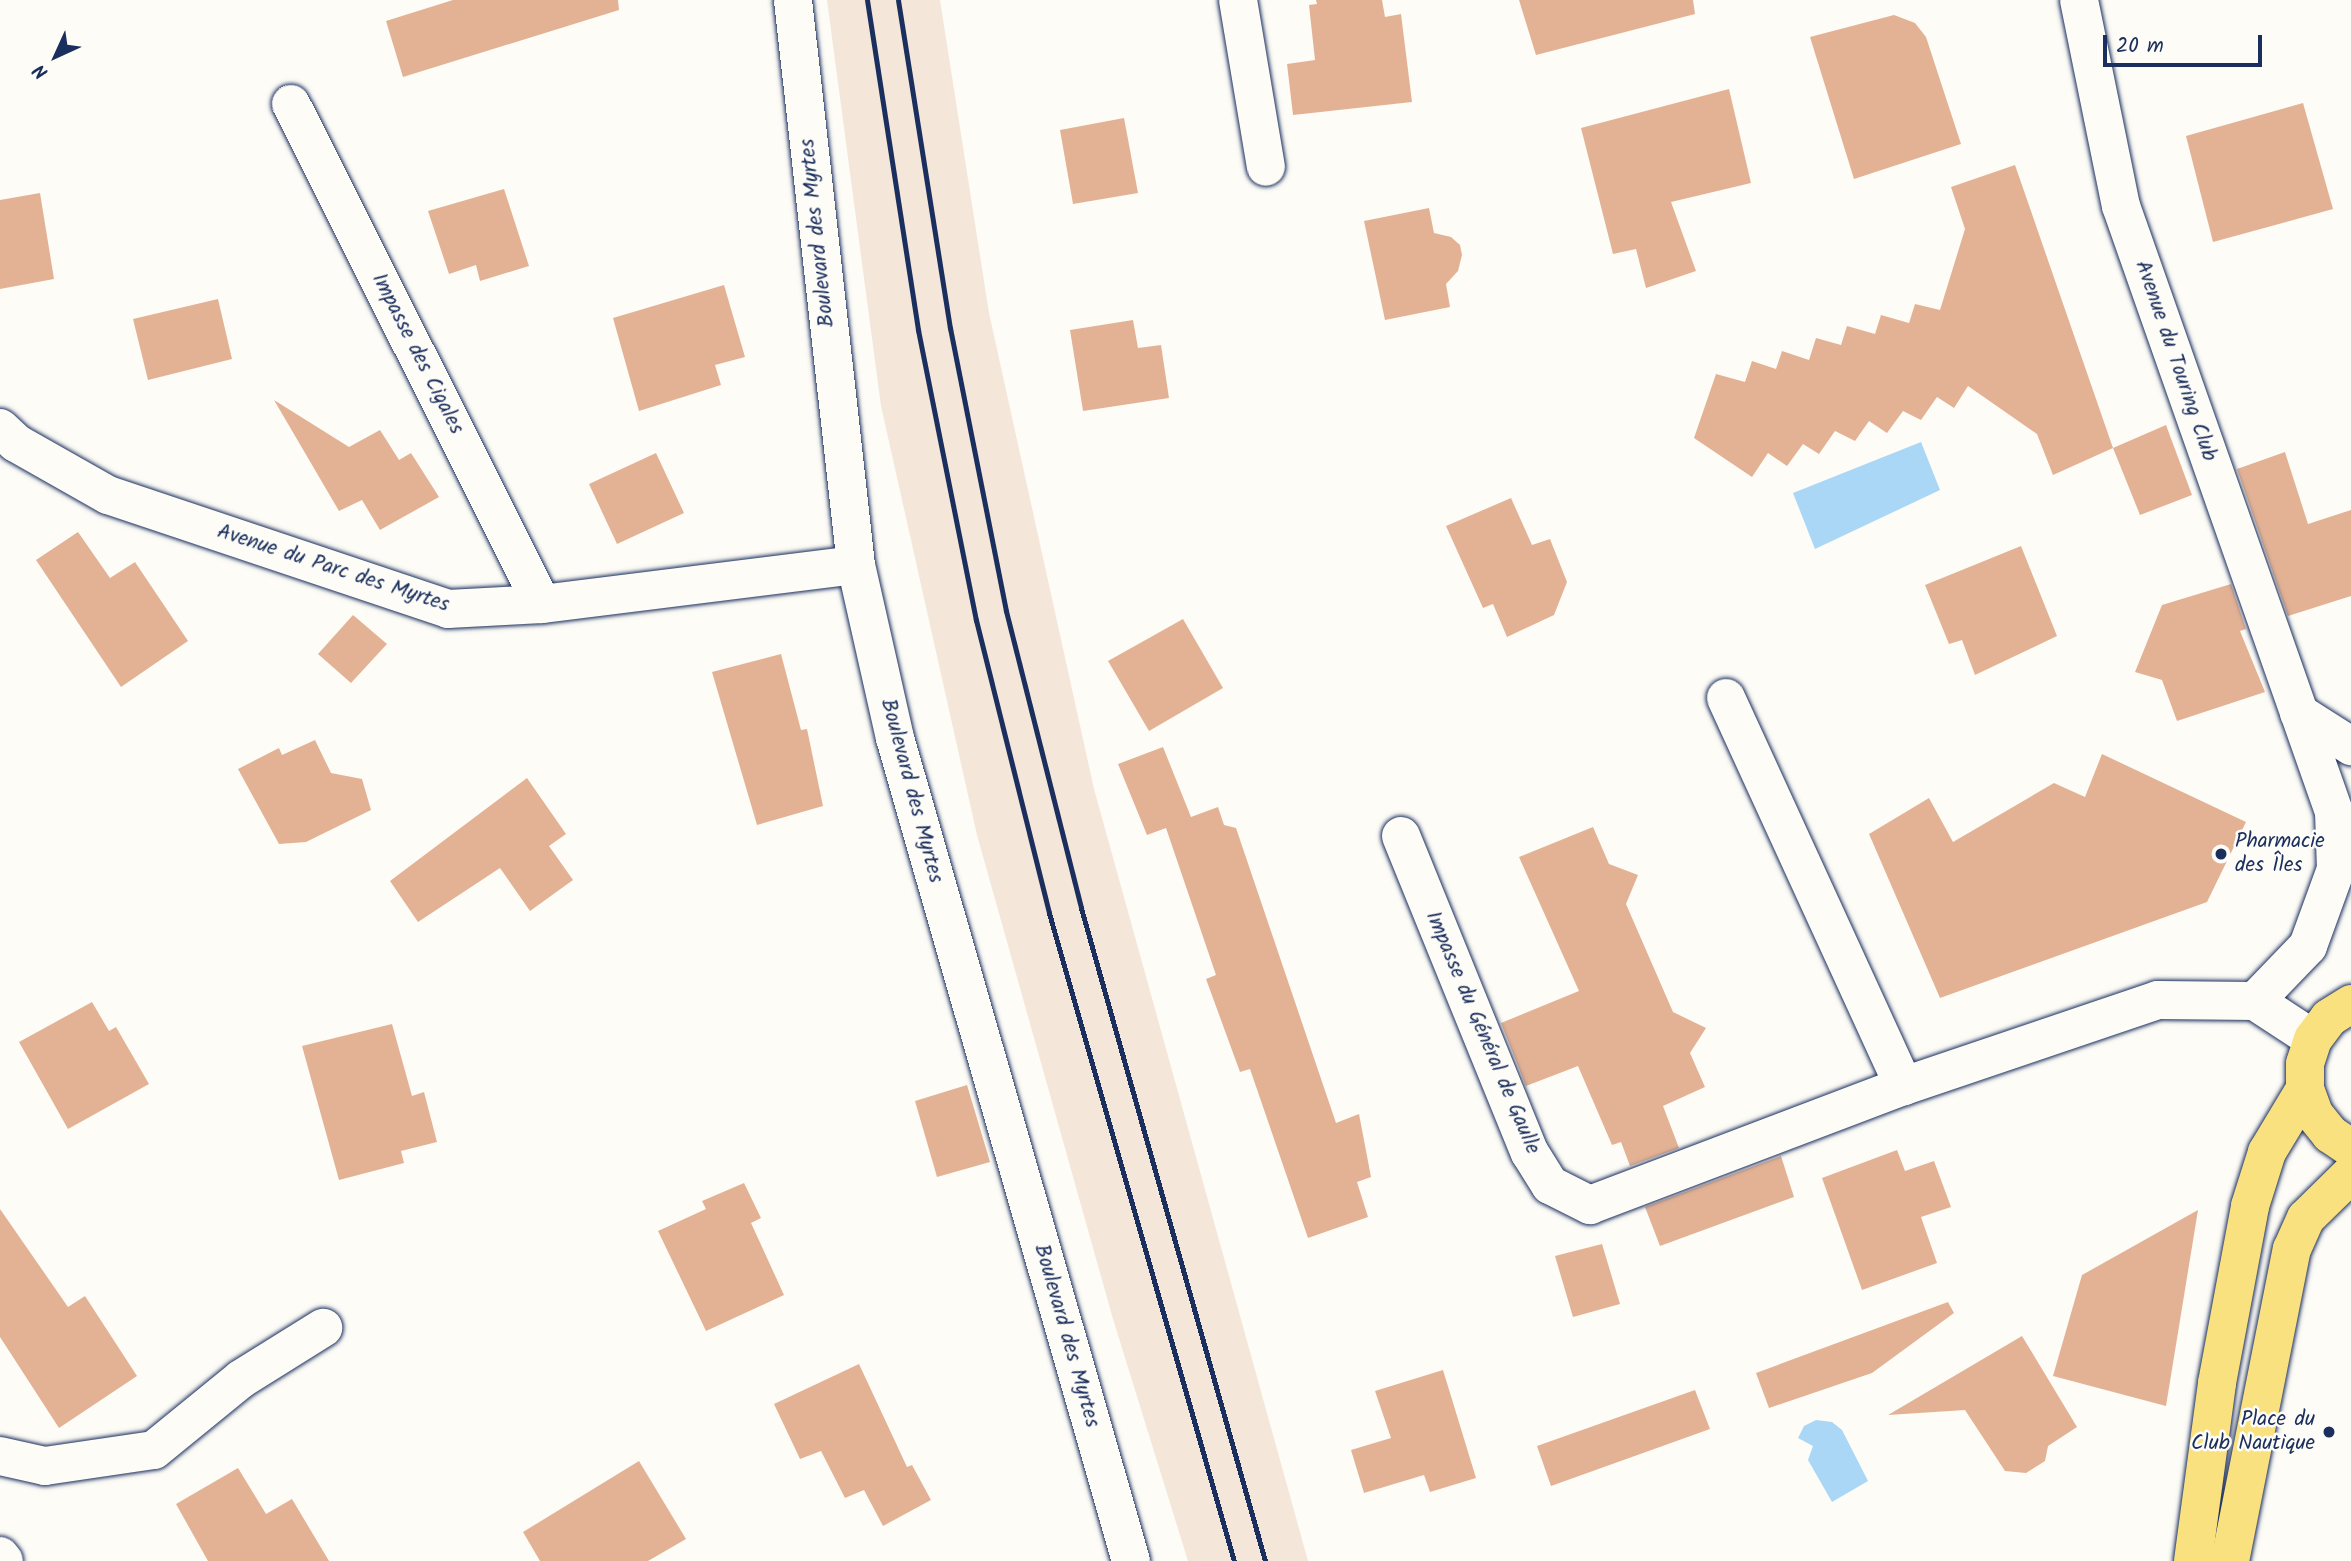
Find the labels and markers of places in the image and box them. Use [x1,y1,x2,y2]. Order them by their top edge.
place label: Pharmacie des Îles [2235,829,2325,879]
marker: Pharmacie des Îles [2213,846,2229,862]
place label: Place du Club Nautique [2191,1407,2315,1457]
marker: Place du Club Nautique [2321,1424,2337,1440]

